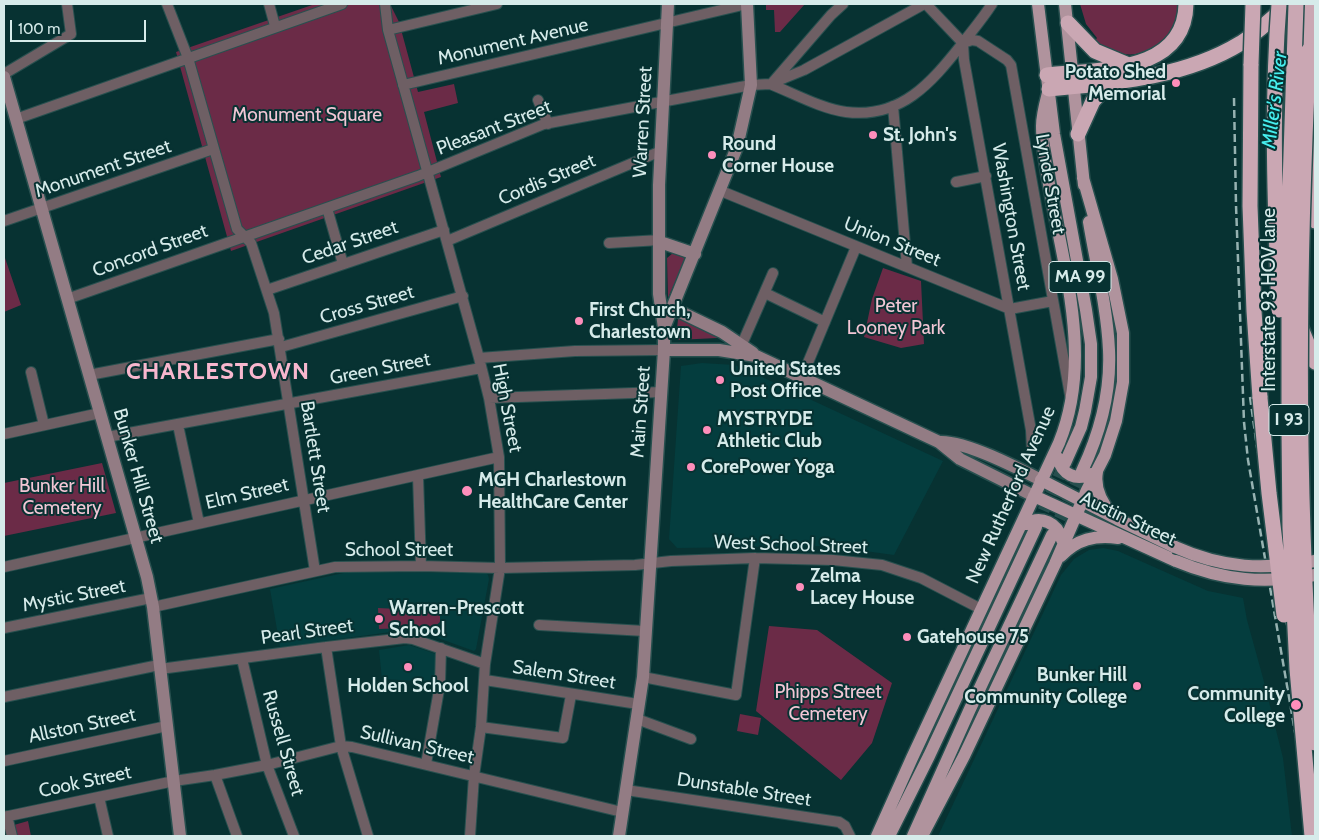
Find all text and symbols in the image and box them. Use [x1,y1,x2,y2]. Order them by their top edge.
scale bar [12,10,149,42]
street label: Monument Avenue [435,14,591,70]
text: 100 m [18,20,60,38]
water label: Miller's River [1257,50,1293,150]
place label: Potato Shed Memorial [1065,61,1166,105]
street label: Warren Street [629,66,657,178]
marker: Potato Shed Memorial [1170,77,1182,89]
street label: Pleasant Street [433,96,555,160]
park label: Monument Square [232,104,382,126]
place label: St. John's [883,124,957,146]
marker: St. John's [867,129,879,141]
street label: Lynde Street [1030,132,1070,236]
place label: Round Corner House [722,133,834,177]
street label: Monument Street [32,135,174,203]
street label: Washington Street [987,142,1035,292]
street label: Cordis Street [495,149,599,211]
marker: Round Corner House [706,149,718,161]
street label: Interstate 93 HOV lane [1258,208,1280,392]
street label: Union Street [840,212,944,272]
street label: Cedar Street [299,216,401,270]
street label: Concord Street [89,220,211,282]
road number: MA 99 [1049,262,1111,292]
street label: Cross Street [317,281,417,329]
park label: Peter Looney Park [847,295,945,339]
place label: First Church, Charlestown [589,299,691,343]
marker: First Church, Charlestown [573,315,585,327]
street label: Green Street [328,348,432,390]
district label: CHARLESTOWN [125,358,311,386]
place label: United States Post Office [730,358,841,402]
street label: High Street [487,362,527,454]
street label: Main Street [626,365,656,459]
marker: United States Post Office [714,374,726,386]
street label: Bartlett Street [295,399,335,515]
street label: New Rutherford Avenue [962,403,1060,587]
road number: I 93 [1269,404,1309,436]
street label: Bunker Hill Street [108,406,168,546]
place label: MYSTRYDE Athletic Club [717,408,822,452]
marker: MYSTRYDE Athletic Club [701,424,713,436]
place label: CorePower Yoga [701,456,834,478]
marker: CorePower Yoga [685,461,697,473]
place label: MGH Charlestown HealthCare Center [478,469,628,513]
street label: Elm Street [203,473,291,515]
park label: Bunker Hill Cemetery [19,475,105,519]
marker: MGH Charlestown HealthCare Center [460,484,474,498]
street label: Austin Street [1076,487,1180,551]
street label: West School Street [714,531,868,559]
street label: School Street [345,539,453,561]
place label: Zelma Lacey House [810,565,914,609]
street label: Mystic Street [21,575,127,617]
marker: Zelma Lacey House [794,581,806,593]
place label: Warren-Prescott School [389,597,524,641]
marker: Warren-Prescott School [373,613,385,625]
street label: Pearl Street [259,614,355,650]
place label: Gatehouse 75 [917,626,1029,648]
marker: Gatehouse 75 [901,631,913,643]
street label: Salem Street [511,656,617,694]
marker: Holden School [402,661,414,673]
place label: Bunker Hill Community College [964,664,1127,708]
place label: Holden School [347,675,469,697]
marker: Bunker Hill Community College [1131,680,1143,692]
park label: Phipps Street Cemetery [774,681,882,725]
place label: Community College [1188,683,1285,727]
street label: Russell Street [257,688,309,798]
marker: Community College [1289,698,1303,712]
street label: Allston Street [26,704,138,748]
street label: Sullivan Street [358,721,476,769]
street label: Cook Street [37,761,133,803]
street label: Dunstable Street [675,768,813,812]

